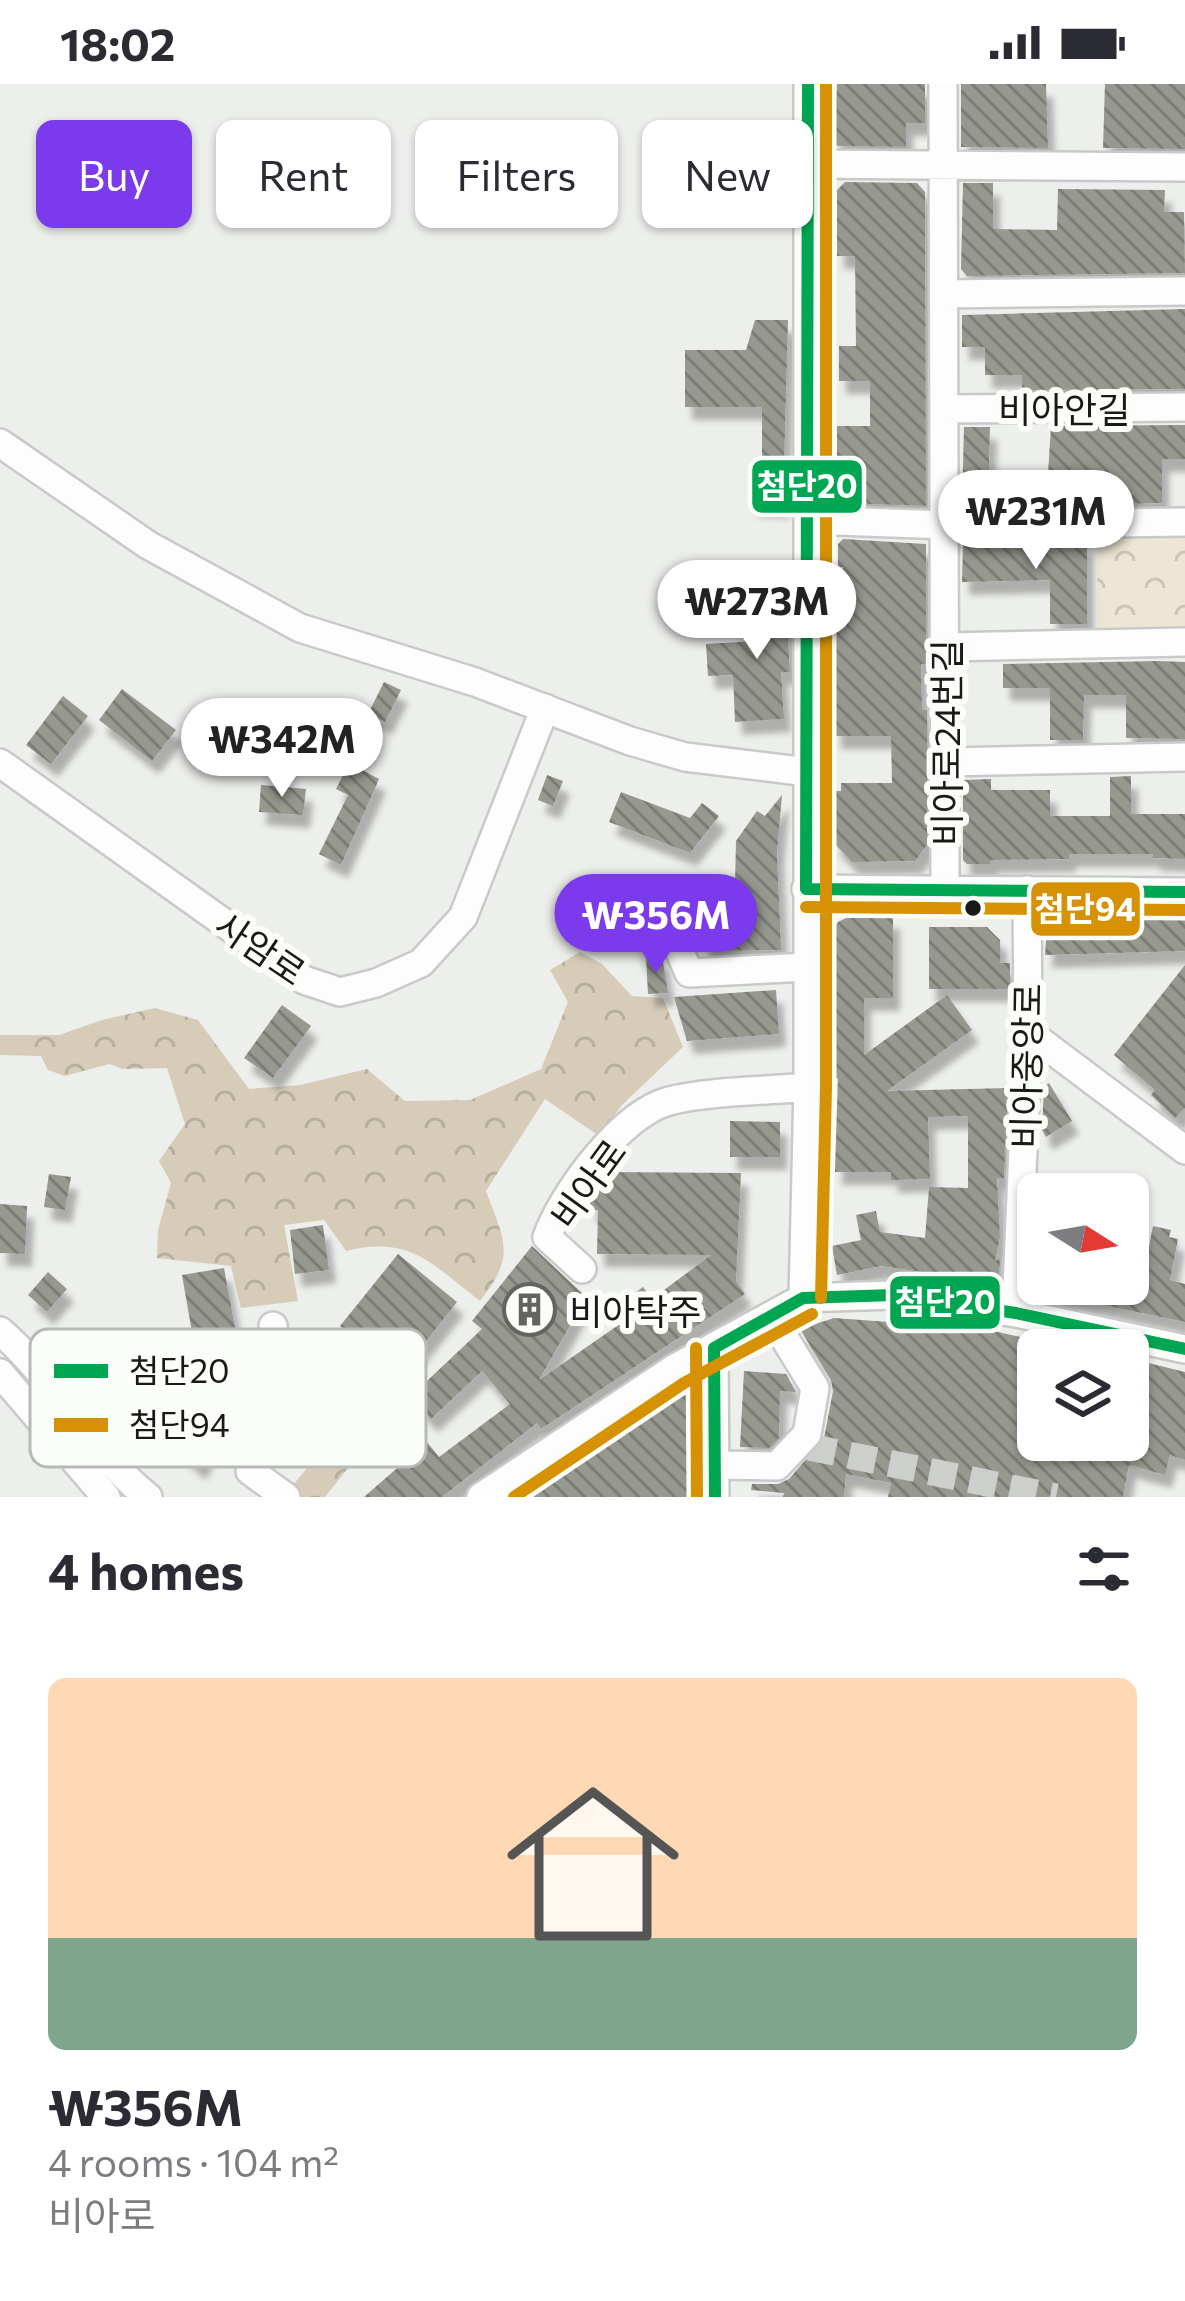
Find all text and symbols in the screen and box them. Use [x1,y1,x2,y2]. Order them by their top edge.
text: 18:02 [60,15,175,70]
chip: Buy [36,120,192,228]
chip: Rent [216,120,391,228]
chip: Filters [415,120,618,228]
chip: New [642,120,813,228]
street label: 비아안길 [998,386,1130,430]
line badge: 첨단20 [750,458,864,515]
text: 첨단20 [756,464,858,505]
pin: ₩231M [952,470,1120,572]
text: ₩231M [965,485,1107,533]
pin: ₩273M [673,560,841,662]
text: ₩273M [684,575,830,623]
street label: 비아로24번길 [923,640,967,846]
pin: ₩342M [198,698,366,800]
text: ₩342M [208,713,356,761]
pin: ₩356M [572,874,740,976]
line badge: 첨단94 [1029,880,1142,938]
text: 첨단94 [1034,887,1136,928]
text: ₩356M [581,889,731,937]
unlabelled marker [962,897,984,919]
street label: 사암로 [208,901,314,993]
street label: 비아중앙로 [1002,983,1048,1149]
street label: 비아로 [540,1130,634,1236]
north arrow [1017,1173,1149,1305]
map controls [1017,1173,1149,1461]
line badge: 첨단20 [888,1274,1002,1331]
text: 첨단20 [894,1280,996,1321]
building icon: 비아탁주 [502,1282,558,1338]
place label: 비아탁주 [569,1288,701,1332]
legend [30,1329,426,1467]
button: layers [1017,1329,1149,1461]
text: 첨단20 [129,1349,229,1390]
text: 첨단94 [129,1403,230,1444]
icon: filters [1071,1536,1137,1602]
text: 4 homes [48,1538,244,1601]
icon: home [485,1756,701,1972]
text: ₩356M [48,2074,243,2137]
text: 4 rooms · 104 m² [48,2137,339,2185]
text: 비아로 [48,2190,156,2238]

